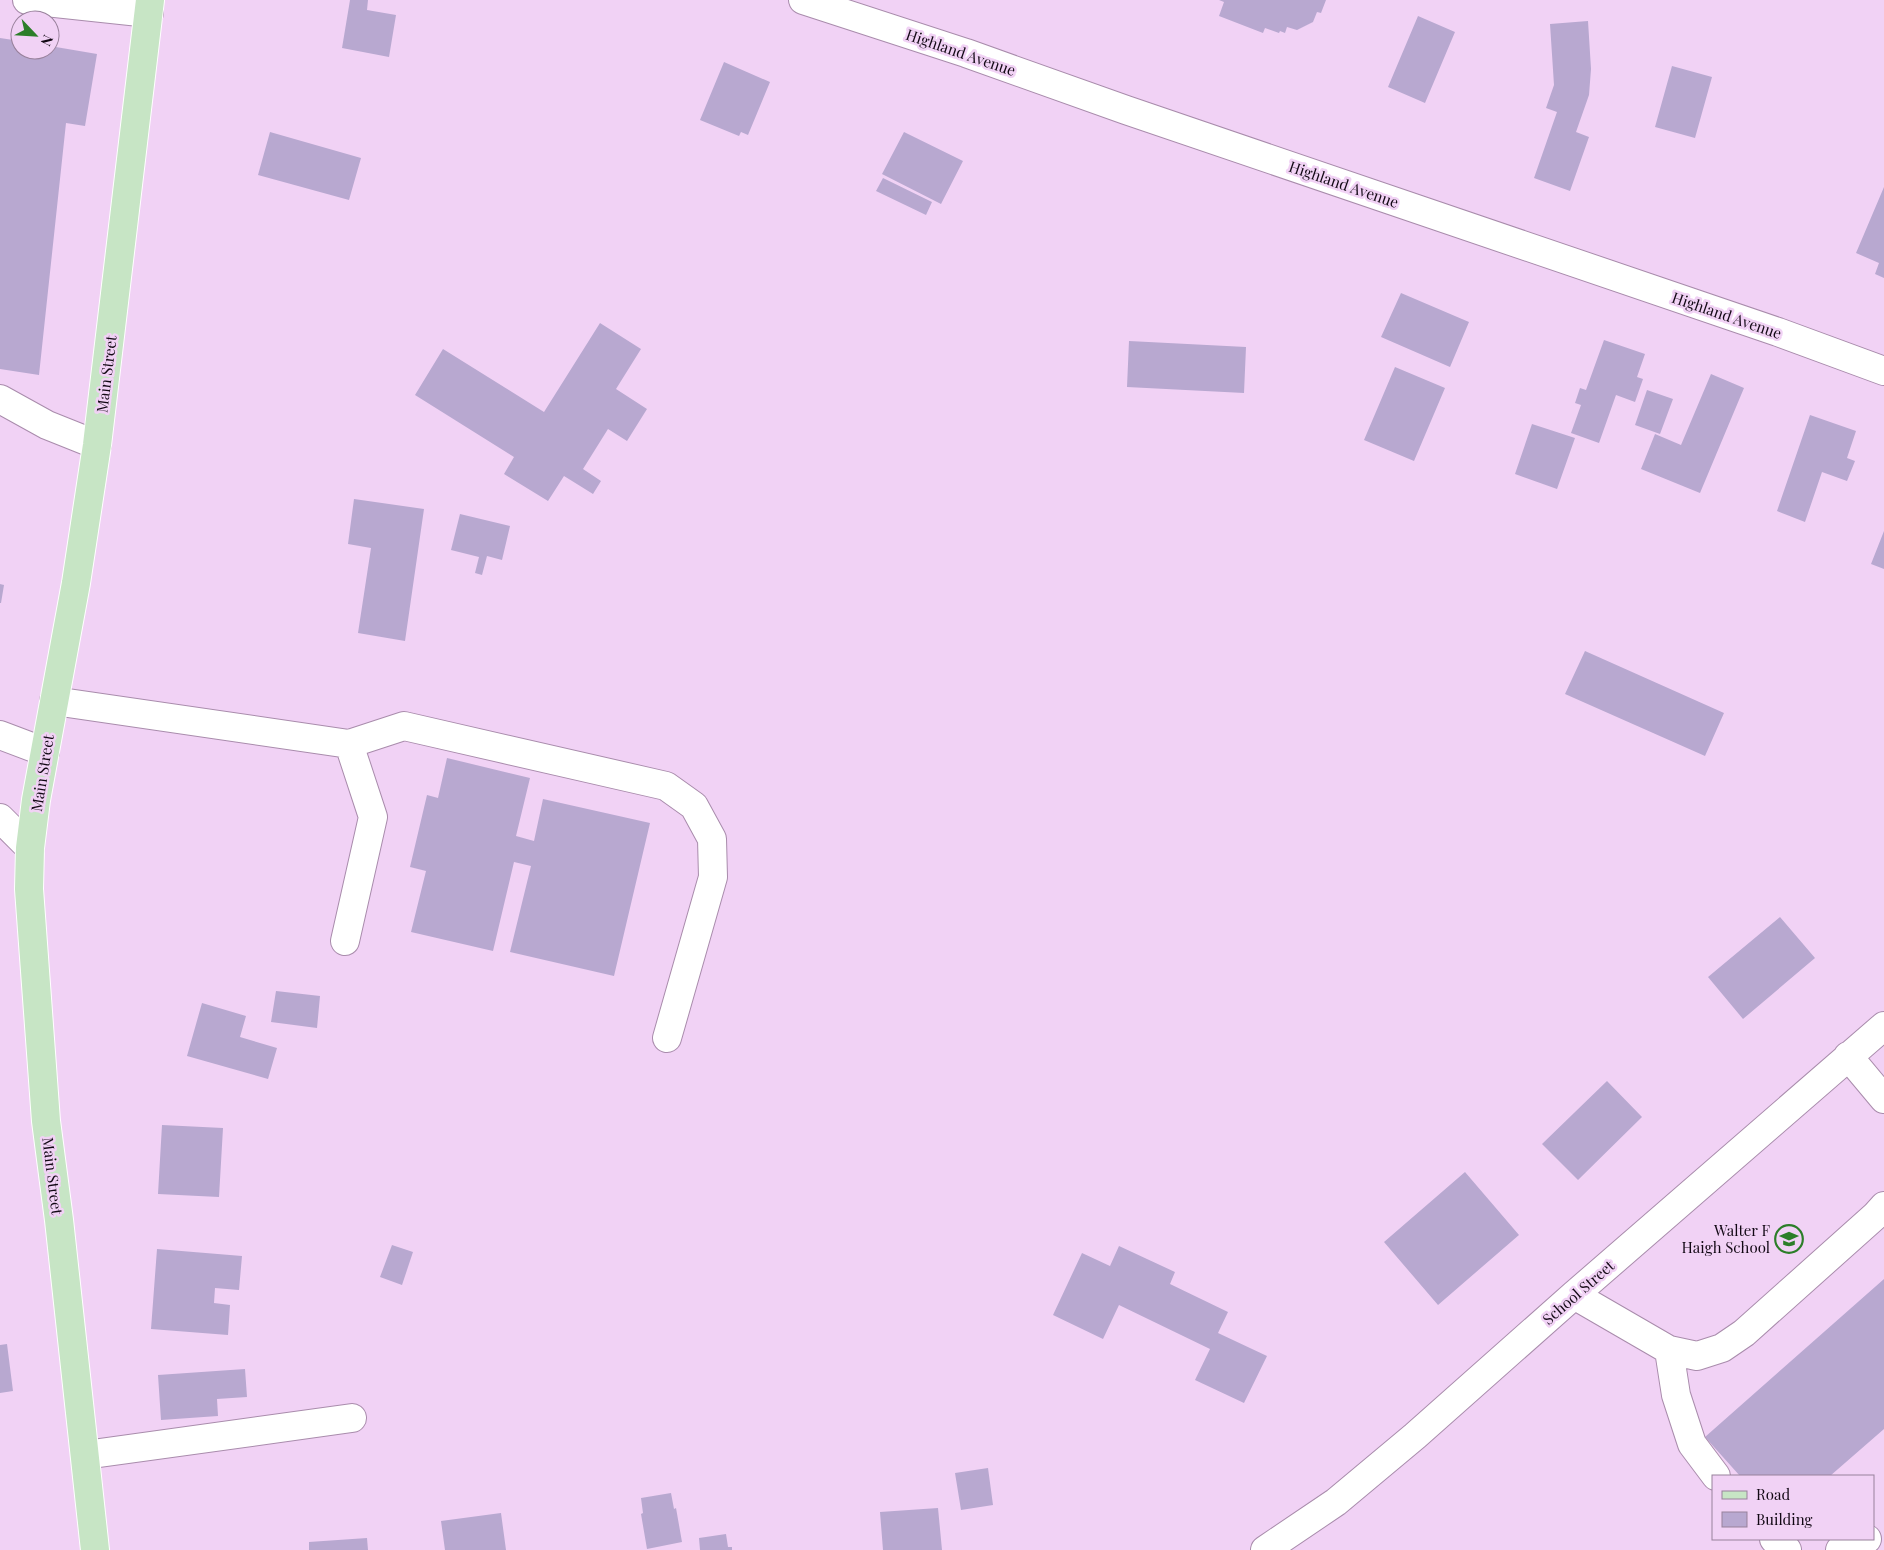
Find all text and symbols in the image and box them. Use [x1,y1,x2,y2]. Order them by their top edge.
north arrow [10,10,60,60]
street label: Highland Avenue [904,24,1018,80]
text: N [36,32,58,49]
street label: Highland Avenue [1287,156,1401,212]
street label: Highland Avenue [1670,287,1784,343]
street label: Main Street [91,333,121,414]
street label: Main Street [26,732,58,813]
street label: Main Street [38,1136,68,1217]
place label: Walter F Haigh School [1682,1220,1770,1257]
school or university icon: Walter F Haigh School [1774,1224,1804,1254]
street label: School Street [1538,1255,1619,1329]
legend [1712,1475,1874,1540]
text: Road [1756,1484,1790,1504]
text: Building [1756,1509,1813,1529]

